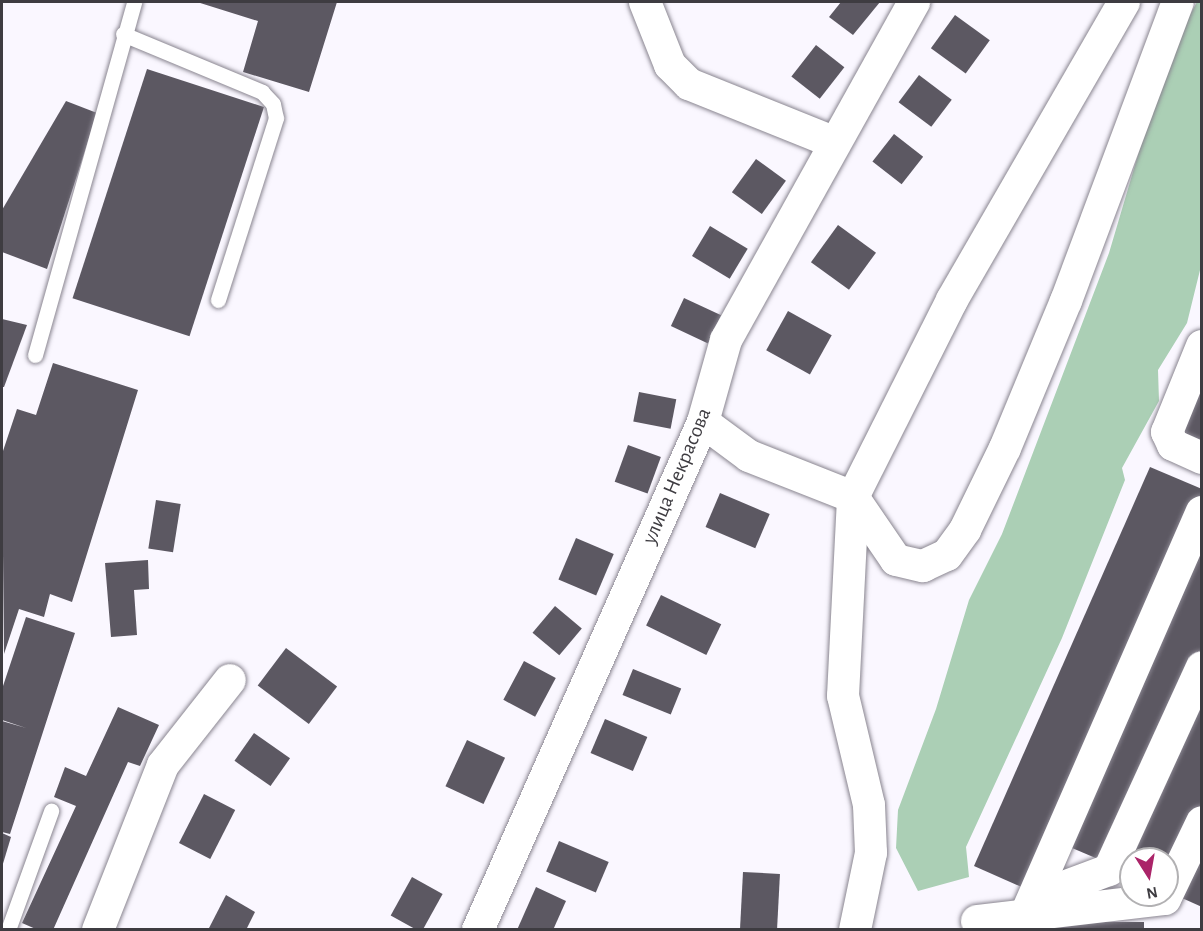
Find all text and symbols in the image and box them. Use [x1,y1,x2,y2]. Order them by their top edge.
street label: улица Некрасова [637,404,717,548]
north arrow [1119,847,1179,907]
text: N [1145,884,1159,902]

